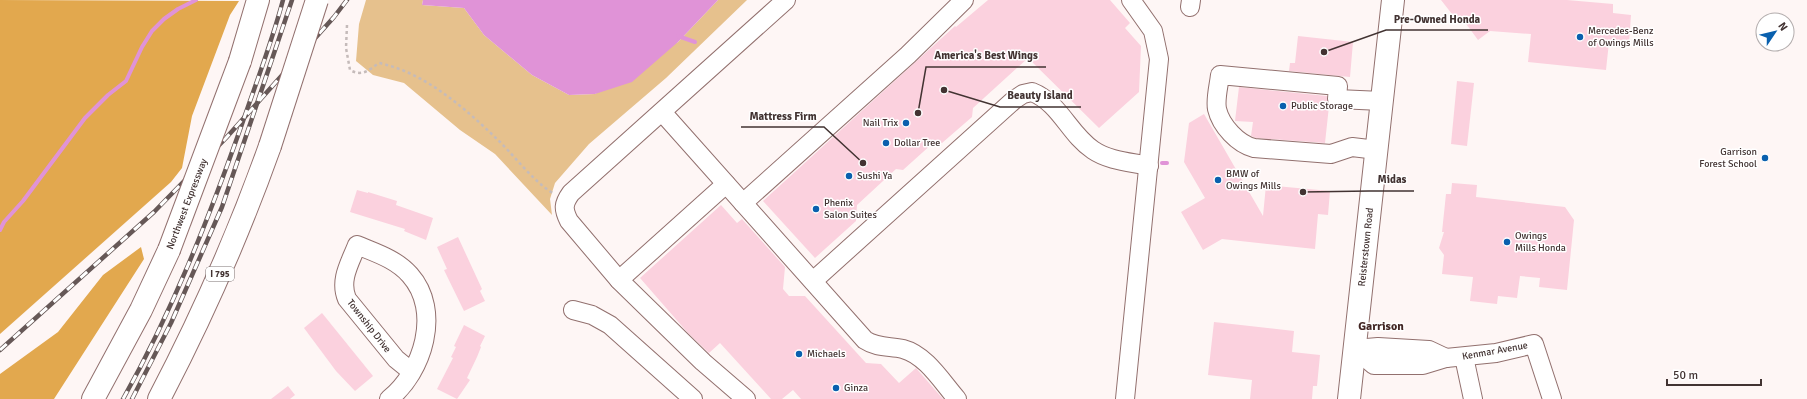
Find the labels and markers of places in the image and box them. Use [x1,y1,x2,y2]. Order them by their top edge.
callout: Pre-Owned Honda [1386,7,1488,30]
place label: Mercedes-Benz of Owings Mills [1588,25,1654,49]
marker: Mercedes-Benz of Owings Mills [1575,32,1585,42]
callout: America's Best Wings [926,44,1046,67]
callout: Beauty Island [1000,84,1081,107]
place label: Public Storage [1291,100,1353,112]
marker: Public Storage [1278,101,1288,111]
callout: Mattress Firm [741,104,824,127]
place label: Nail Trix [863,117,898,129]
marker: Nail Trix [901,118,911,128]
place label: Dollar Tree [894,137,940,149]
marker: Dollar Tree [881,138,891,148]
place label: Garrison Forest School [1699,146,1757,170]
marker: Garrison Forest School [1760,153,1770,163]
place label: BMW of Owings Mills [1226,168,1282,192]
callout: Midas [1369,168,1414,191]
place label: Sushi Ya [857,170,892,182]
marker: Sushi Ya [844,171,854,181]
marker: BMW of Owings Mills [1213,175,1223,185]
place label: Phenix Salon Suites [824,197,877,221]
marker: Phenix Salon Suites [811,204,821,214]
place label: Owings Mills Honda [1515,230,1566,254]
marker: Owings Mills Honda [1502,237,1512,247]
place label: Michaels [807,348,846,360]
marker: Michaels [794,349,804,359]
place label: Ginza [844,382,868,394]
marker: Ginza [831,383,841,393]

